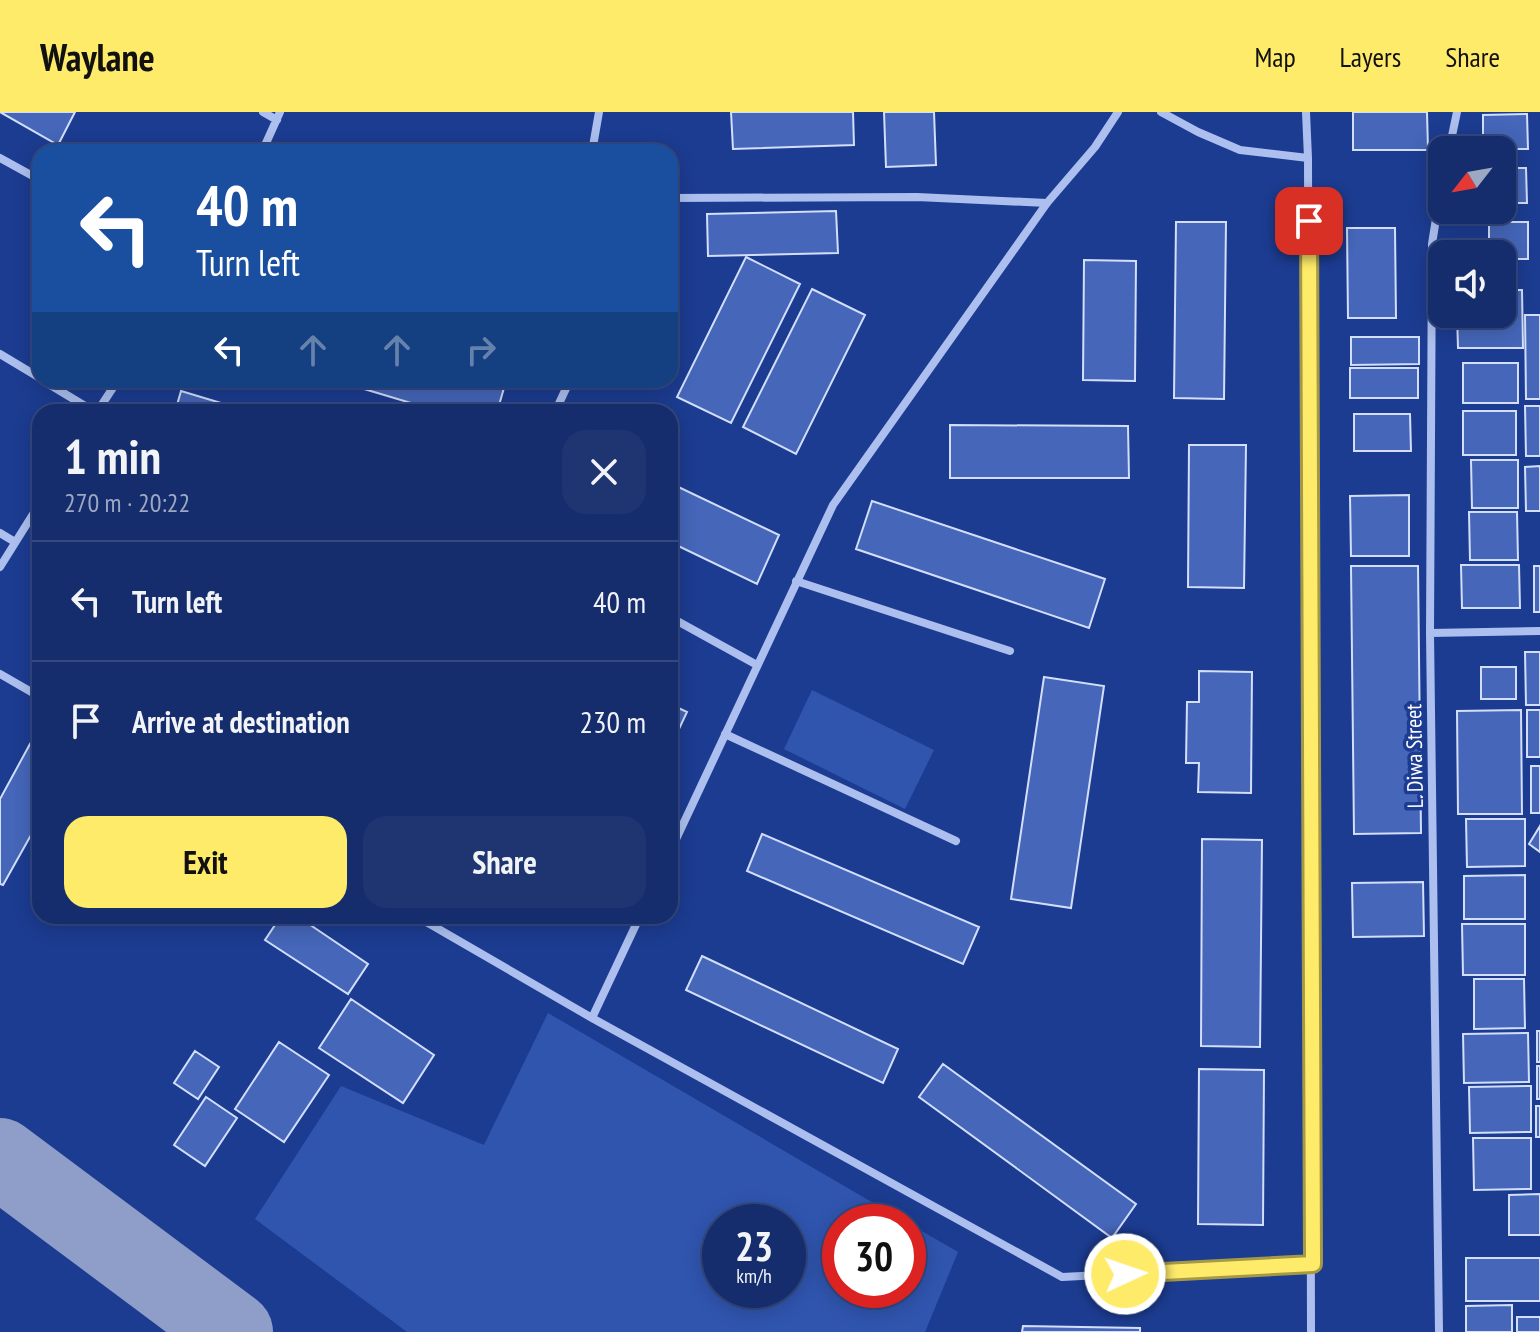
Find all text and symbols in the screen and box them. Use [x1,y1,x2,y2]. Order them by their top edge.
text: Waylane [40,32,155,81]
text: Map [1254,38,1296,75]
text: Layers [1340,38,1401,75]
text: Share [1445,38,1500,75]
north arrow [1428,136,1516,224]
map controls [1428,136,1516,328]
text: 40 m [196,169,298,241]
icon: left [64,176,168,280]
pin [1275,187,1343,255]
icon: arrive [1287,199,1331,243]
text: Turn left [196,239,300,286]
button: sound [1428,240,1516,328]
icon: left [207,328,251,372]
icon: ahead [291,328,335,372]
icon: ahead [375,328,419,372]
icon: right [459,328,503,372]
text: 1 min [64,425,161,487]
button: close [562,430,646,514]
text: 270 m · 20:22 [64,486,190,519]
icon: left [64,579,108,623]
text: Turn left [132,582,222,621]
text: 40 m [593,582,646,621]
icon: arrive [64,699,108,743]
text: Arrive at destination [132,702,350,741]
text: 230 m [580,702,646,741]
street label: L. Diwa Street [1399,703,1429,809]
button: Exit [64,816,347,908]
button: Share [363,816,646,908]
speed limit sign: 30 [822,1204,926,1308]
text: 23 [735,1220,773,1272]
position arrow [1083,1232,1167,1316]
text: km/h [736,1263,772,1289]

